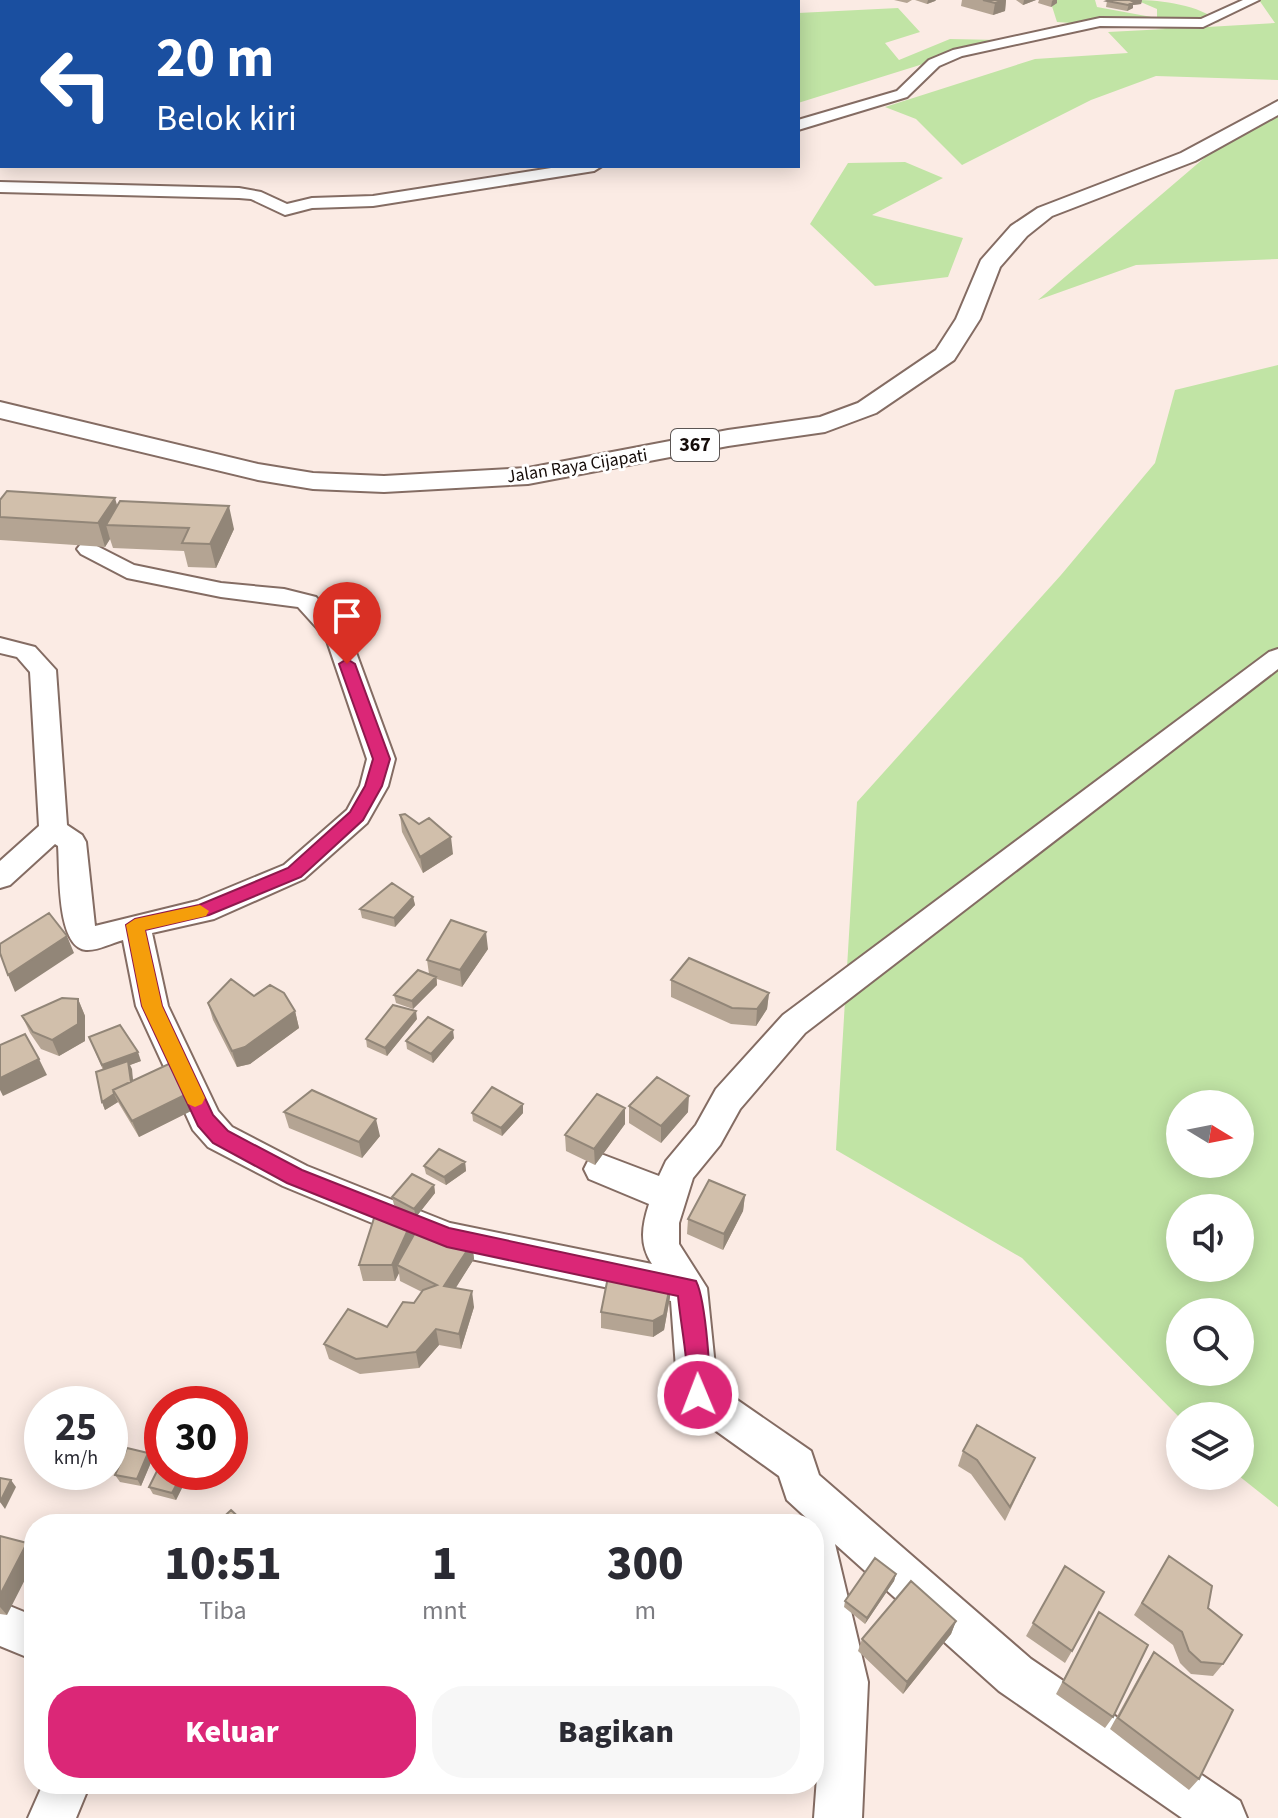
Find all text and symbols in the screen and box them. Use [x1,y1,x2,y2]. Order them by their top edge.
text: 20 m [156,19,274,98]
icon: left [24,32,128,136]
text: Belok kiri [156,93,297,144]
road number: 367 [671,429,719,461]
street label: Jalan Raya Cijapati [505,443,649,489]
pin [313,582,381,664]
icon: arrive [325,594,369,638]
north arrow [1166,1090,1254,1178]
map controls [1166,1090,1254,1490]
button: sound [1166,1194,1254,1282]
button: search [1166,1298,1254,1386]
position arrow [656,1353,740,1437]
speed limit sign: 30 [144,1386,248,1490]
text: 25 [55,1399,97,1456]
button: layers [1166,1402,1254,1490]
text: km/h [54,1444,98,1472]
text: 10:51 [164,1530,282,1598]
text: 1 [431,1530,457,1598]
text: 300 [607,1530,684,1598]
text: Tiba [199,1592,247,1629]
text: mnt [422,1592,467,1629]
text: m [634,1592,656,1629]
button: Keluar [48,1686,416,1778]
button: Bagikan [432,1686,800,1778]

